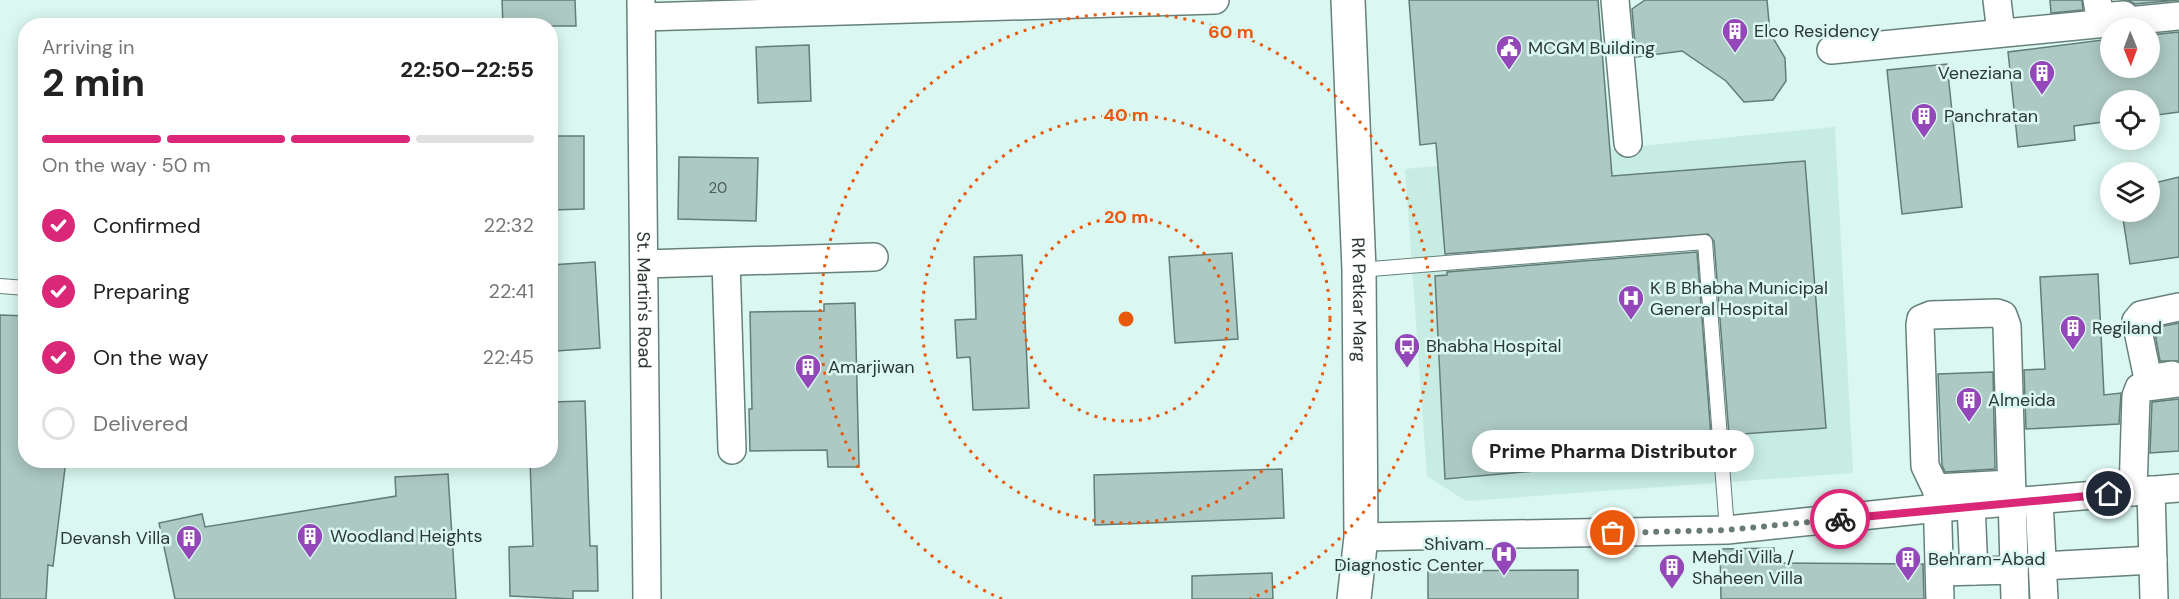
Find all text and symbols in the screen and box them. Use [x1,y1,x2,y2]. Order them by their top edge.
building icon: Elco Residency [1720,16,1750,54]
north arrow [2100,18,2160,78]
map controls [2100,18,2160,222]
place label: Elco Residency [1754,19,1880,43]
text: 60 m [1208,20,1254,44]
public building icon: MCGM Building [1494,33,1524,71]
text: Arriving in [42,34,134,60]
place label: MCGM Building [1528,36,1655,60]
text: 22:50–22:55 [400,55,534,84]
text: 2 min [42,57,145,108]
building icon: Veneziana [2027,58,2057,96]
place label: Veneziana [1938,61,2022,85]
button: locate [2100,90,2160,150]
building icon: Panchratan [1909,101,1939,139]
text: 40 m [1103,103,1149,127]
place label: Panchratan [1944,104,2038,128]
text: On the way · 50 m [42,152,211,178]
button: layers [2100,162,2160,222]
house number: 20 [709,178,727,198]
text: 20 m [1104,205,1148,229]
icon: check [42,209,75,242]
text: Confirmed [93,211,201,240]
text: 22:32 [484,212,534,238]
street label: St. Martin's Road [631,231,657,369]
street label: RK Patkar Marg [1346,237,1372,362]
icon: check [42,275,75,308]
place label: K B Bhabha Municipal General Hospital [1650,276,1828,321]
text: Preparing [93,277,190,306]
text: 22:41 [489,278,534,304]
hospital icon: K B Bhabha Municipal General Hospital [1616,283,1646,321]
centre of rings [1116,309,1136,329]
building icon: Regiland [2058,313,2088,351]
place label: Regiland [2092,316,2162,340]
bus stop icon: Bhabha Hospital [1392,331,1422,369]
place label: Bhabha Hospital [1426,334,1562,358]
icon: check [42,341,75,374]
text: On the way [93,343,208,372]
text: 22:45 [483,344,534,370]
building icon: Amarjiwan [793,352,823,390]
place label: Amarjiwan [828,355,915,379]
building icon: Almeida [1954,385,1984,423]
place label: Almeida [1988,388,2056,412]
text: Delivered [93,409,188,438]
callout: Prime Pharma Distributor [1472,431,1754,473]
text: Prime Pharma Distributor [1489,438,1737,464]
pin [2083,468,2134,519]
icon: home [2092,477,2125,510]
courier [1810,489,1870,549]
icon: bike [1824,503,1857,536]
pin [1587,507,1638,558]
icon: bag [1596,516,1629,549]
building icon: Woodland Heights [295,521,325,559]
building icon: Devansh Villa [174,523,204,561]
place label: Woodland Heights [330,524,483,548]
place label: Devansh Villa [60,526,170,550]
place label: Shivam Diagnostic Center [1334,532,1484,577]
hospital icon: Shivam Diagnostic Center [1489,539,1519,577]
building icon: Behram-Abad [1893,544,1923,582]
place label: Mehdi Villa / Shaheen Villa [1692,545,1803,590]
place label: Behram-Abad [1928,547,2045,571]
building icon: Mehdi Villa / Shaheen Villa [1657,552,1687,590]

